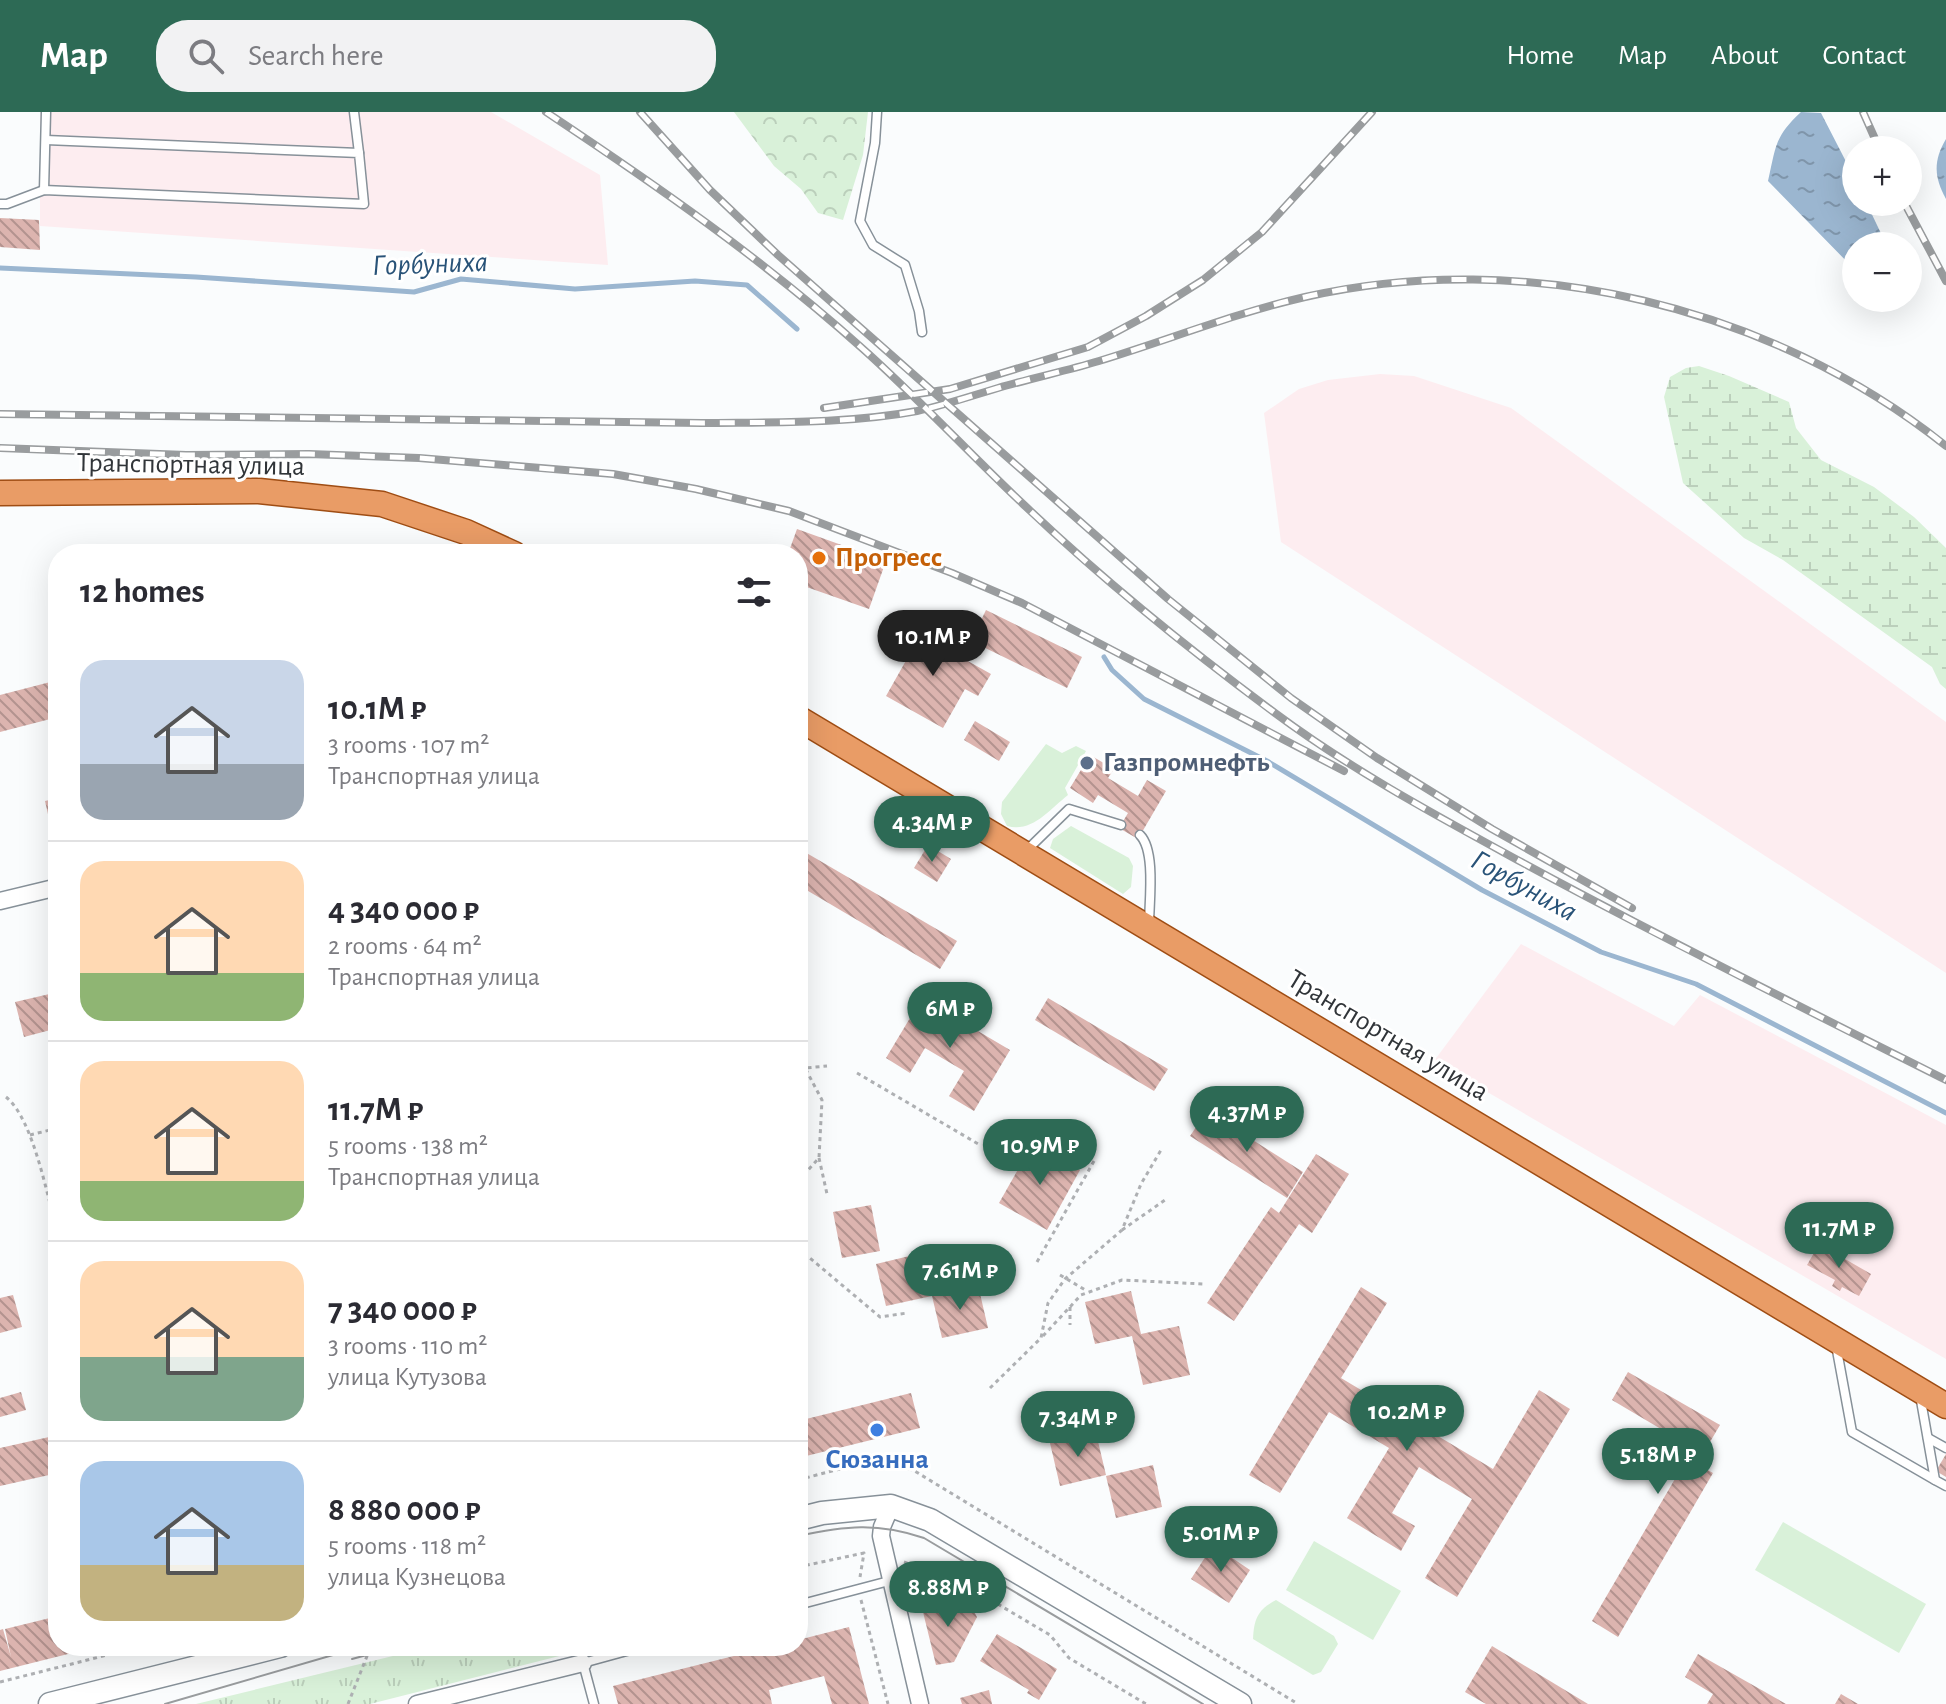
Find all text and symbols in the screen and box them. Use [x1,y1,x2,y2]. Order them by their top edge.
search box [156,20,716,92]
icon: search [184,34,228,78]
text: Map [40,37,108,75]
text: Search here [248,41,384,71]
text: Home [1507,42,1574,70]
text: Map [1618,42,1667,70]
text: About [1711,42,1779,70]
text: Contact [1823,42,1906,70]
map controls [1842,136,1922,312]
button: + [1842,136,1922,216]
button: − [1842,232,1922,312]
water label: Горбуниха [372,247,488,281]
street label: Транспортная улица [77,449,305,481]
place label: Прогресс [835,544,942,572]
marker: Прогресс [810,549,828,567]
icon: filters [732,570,776,614]
text: 12 homes [80,575,205,609]
pin: 10.1M ₽ [859,610,1007,678]
text: 10.1M ₽ [895,623,971,649]
icon: home [144,692,240,788]
text: 10.1M ₽ [328,692,426,726]
text: 3 rooms · 107 m² [328,732,489,758]
place label: Газпромнефть [1103,749,1270,777]
marker: Газпромнефть [1078,754,1096,772]
text: Транспортная улица [328,763,540,789]
pin: 4.34M ₽ [858,796,1006,864]
text: 4.34M ₽ [892,809,972,835]
water label: Горбуниха [1466,845,1582,927]
icon: home [144,893,240,989]
text: 4 340 000 ₽ [328,893,479,927]
text: 2 rooms · 64 m² [328,933,482,959]
text: Транспортная улица [328,964,540,990]
street label: Транспортная улица [1283,965,1493,1107]
pin: 6M ₽ [903,982,997,1050]
text: 6M ₽ [925,995,975,1021]
pin: 4.37M ₽ [1173,1086,1321,1154]
icon: home [144,1093,240,1189]
text: 11.7M ₽ [328,1093,423,1127]
text: 4.37M ₽ [1208,1099,1286,1125]
pin: 10.9M ₽ [966,1119,1114,1187]
text: 10.9M ₽ [1001,1132,1079,1158]
text: 5 rooms · 138 m² [328,1133,488,1159]
text: Транспортная улица [328,1164,540,1190]
pin: 11.7M ₽ [1765,1202,1913,1270]
text: 11.7M ₽ [1803,1215,1875,1241]
pin: 7.61M ₽ [886,1244,1034,1312]
text: 7.61M ₽ [922,1257,998,1283]
icon: home [144,1293,240,1389]
text: 7 340 000 ₽ [328,1293,477,1327]
text: 3 rooms · 110 m² [328,1333,487,1359]
text: улица Кутузова [328,1364,487,1390]
pin: 10.2M ₽ [1333,1385,1481,1453]
pin: 7.34M ₽ [1004,1391,1152,1459]
text: 10.2M ₽ [1368,1398,1446,1424]
text: 7.34M ₽ [1039,1404,1117,1430]
marker: Сюзанна [868,1421,886,1439]
pin: 5.18M ₽ [1584,1428,1732,1496]
text: 5.18M ₽ [1620,1441,1696,1467]
place label: Сюзанна [825,1446,929,1474]
icon: home [144,1493,240,1589]
text: 8 880 000 ₽ [328,1493,480,1527]
pin: 5.01M ₽ [1147,1506,1295,1574]
text: 5.01M ₽ [1183,1519,1259,1545]
text: 5 rooms · 118 m² [328,1533,486,1559]
pin: 8.88M ₽ [874,1561,1022,1629]
text: улица Кузнецова [328,1564,506,1590]
text: 8.88M ₽ [907,1574,989,1600]

